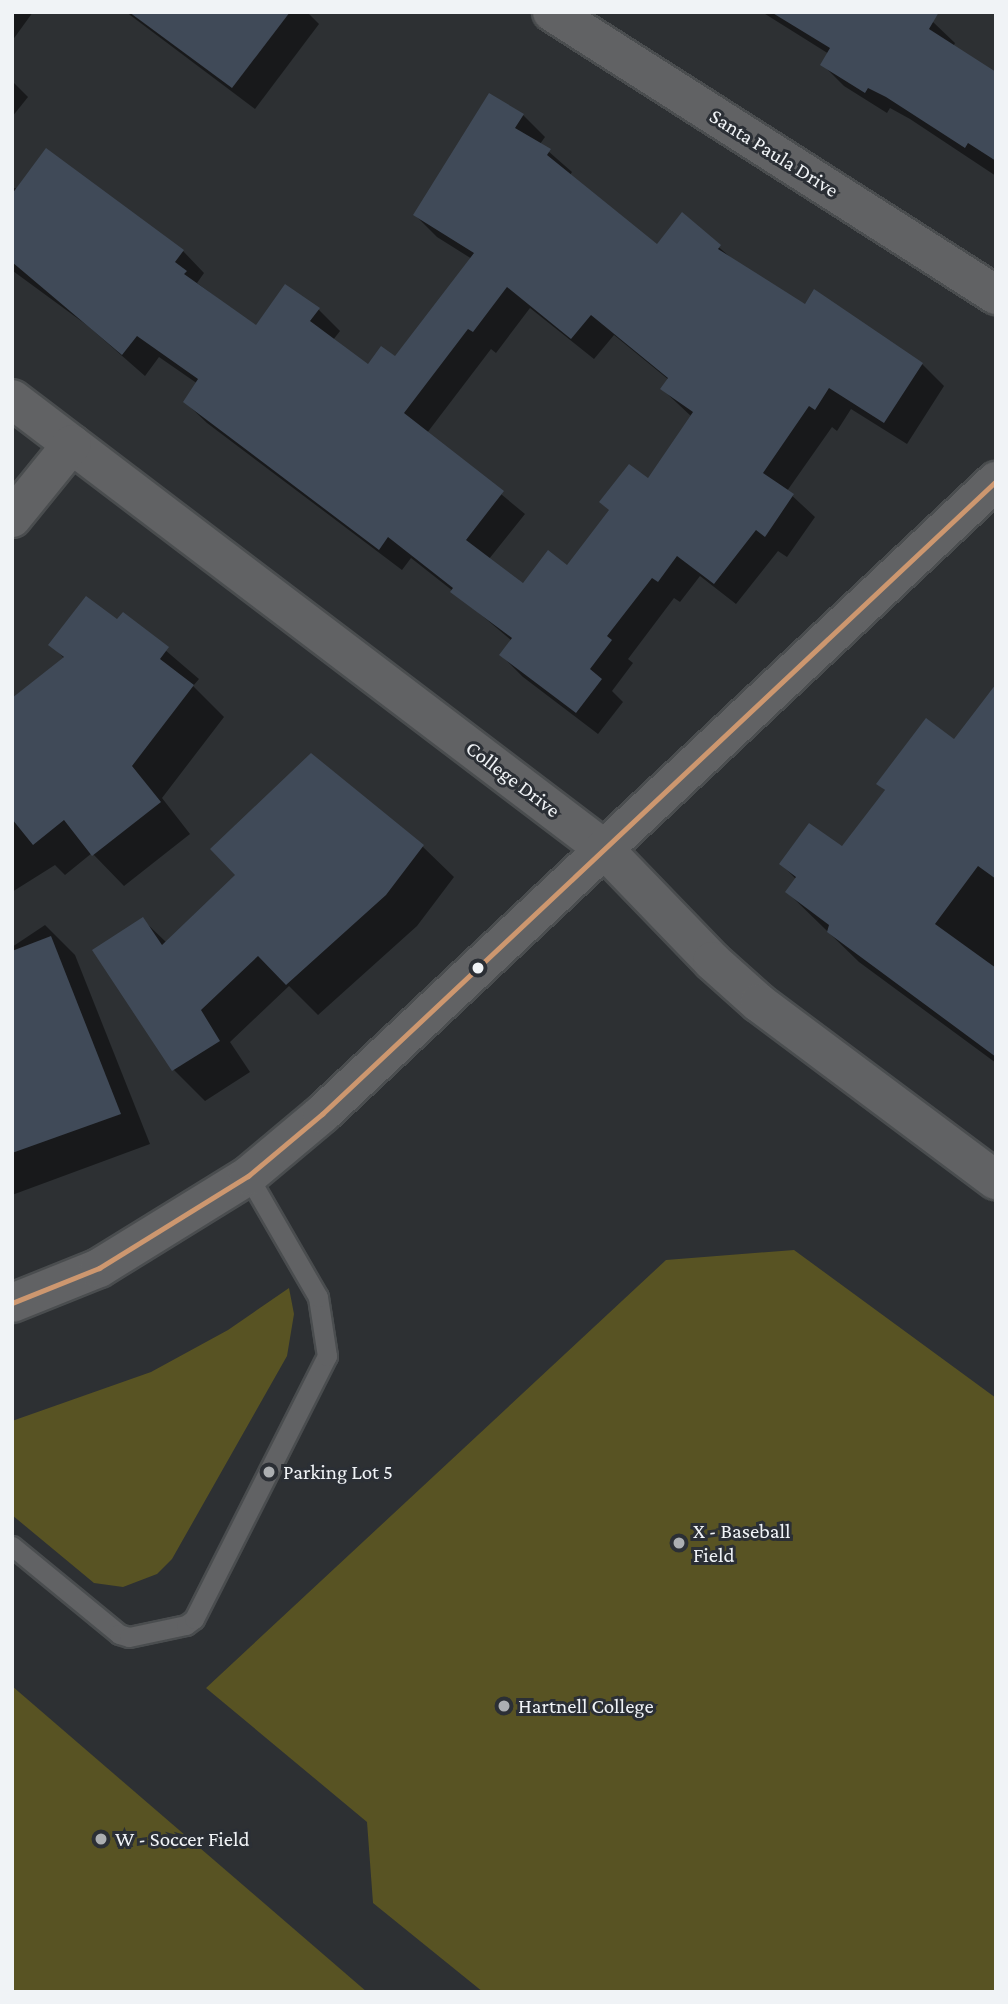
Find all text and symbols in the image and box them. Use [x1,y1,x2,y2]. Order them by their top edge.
street label: Santa Paula Drive [705,103,843,203]
street label: College Drive [461,735,565,823]
unlabelled marker [471,961,485,975]
place label: Parking Lot 5 [283,1459,393,1485]
marker: Parking Lot 5 [261,1464,277,1480]
place label: X - Baseball Field [693,1518,791,1568]
marker: X - Baseball Field [671,1535,687,1551]
place label: Hartnell College [518,1693,654,1719]
marker: Hartnell College [496,1698,512,1714]
place label: W - Soccer Field [115,1826,249,1852]
marker: W - Soccer Field [93,1831,109,1847]

